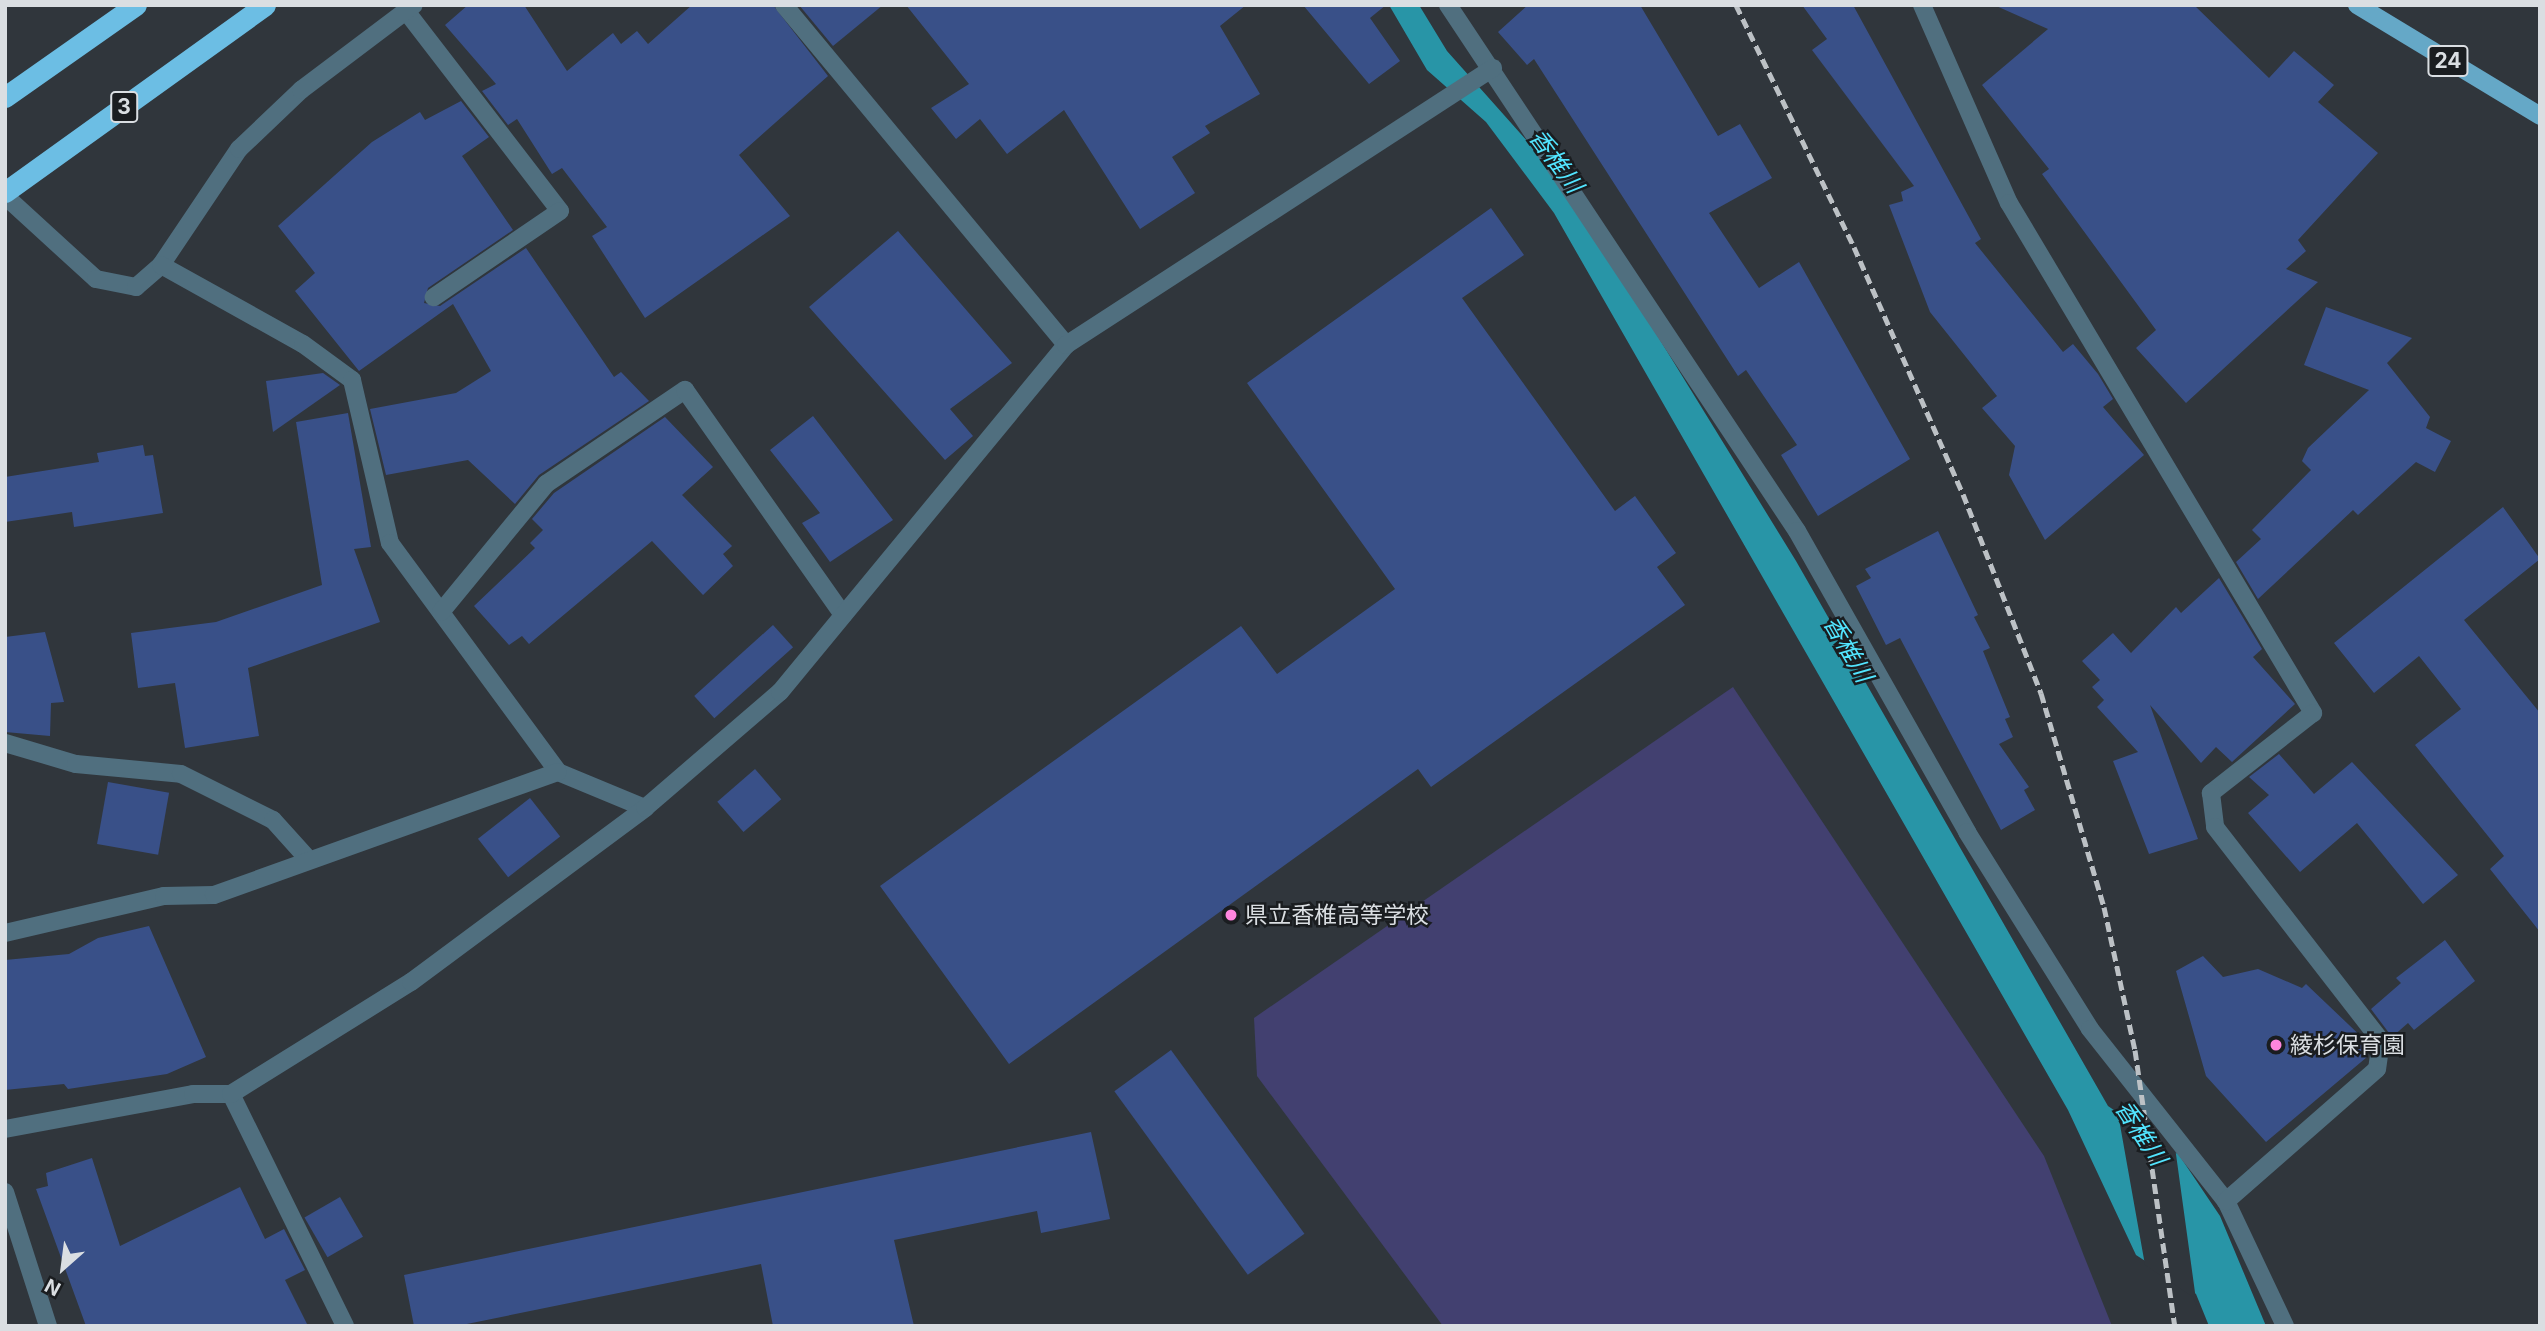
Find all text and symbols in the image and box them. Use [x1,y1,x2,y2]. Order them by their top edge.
road number: 24 [2427,43,2469,78]
road number: 3 [110,90,138,124]
water label: 香椎川 [1523,123,1589,199]
water label: 香椎川 [1818,611,1878,687]
place label: 県立香椎高等学校 [1245,901,1429,929]
marker: 県立香椎高等学校 [1223,907,1239,923]
place label: 綾杉保育園 [2290,1031,2405,1059]
marker: 綾杉保育園 [2268,1037,2284,1053]
water label: 香椎川 [2109,1095,2173,1171]
north arrow [28,1233,98,1303]
text: N [41,1273,65,1301]

